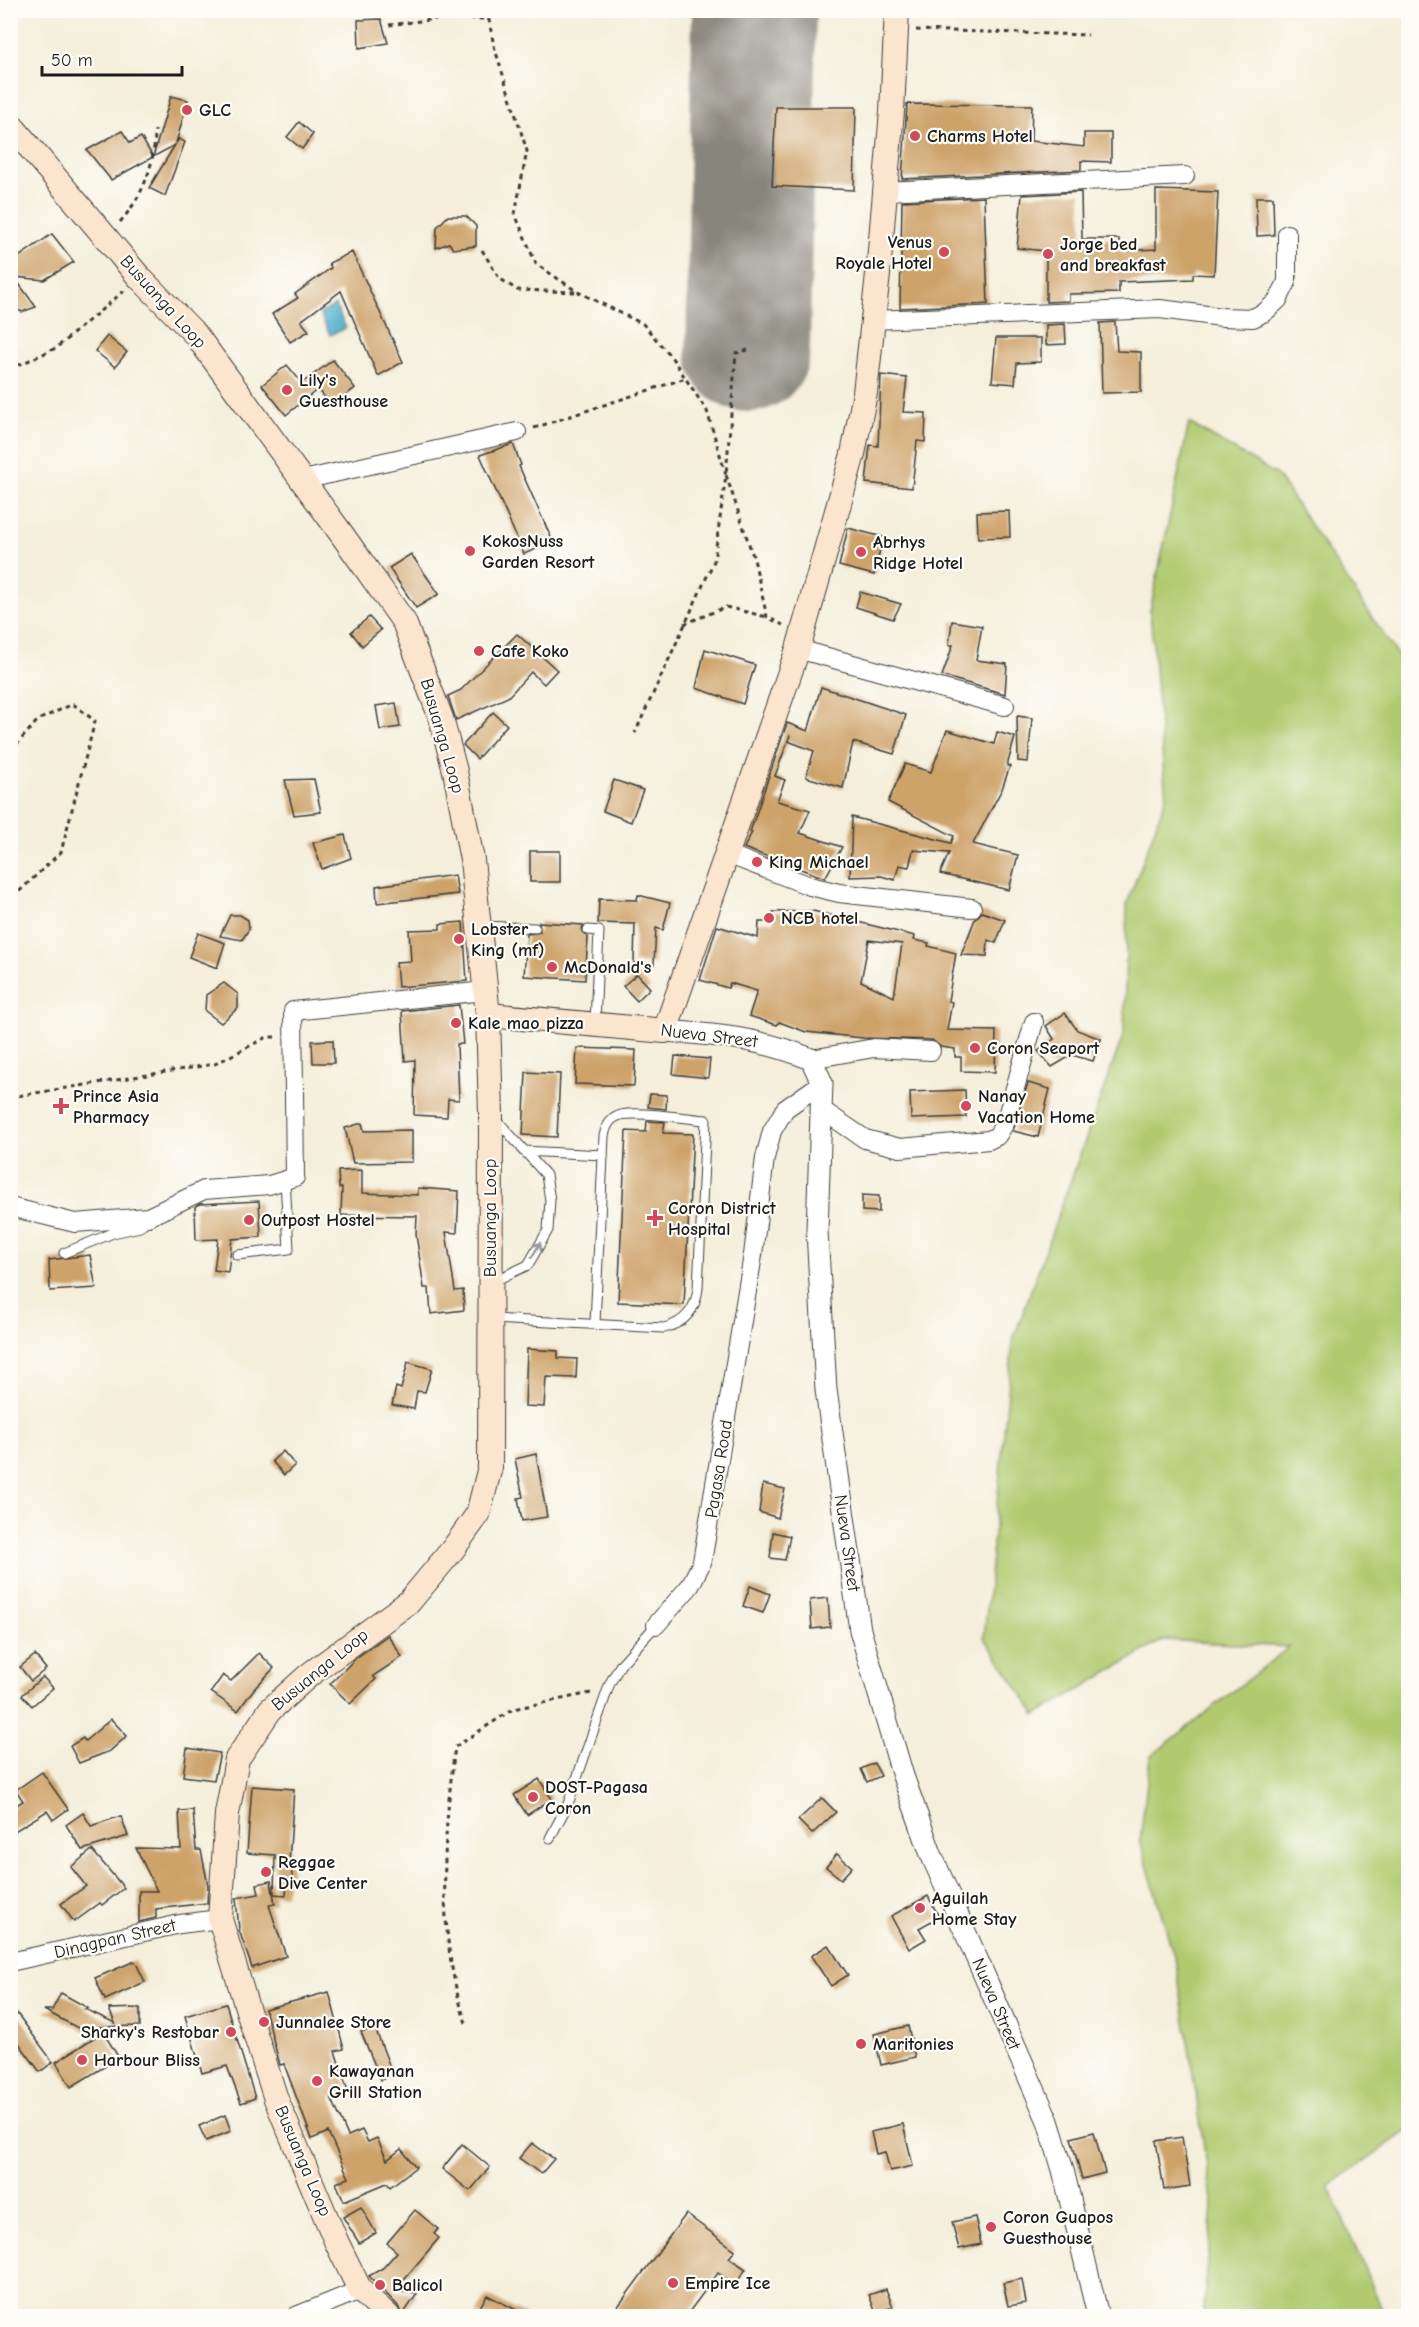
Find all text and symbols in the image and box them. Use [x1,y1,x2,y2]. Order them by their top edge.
scale bar [42,39,182,77]
text: 50 m [51,50,93,71]
place label: GLC [199,100,231,121]
marker: GLC [180,103,194,117]
place label: Charms Hotel [927,126,1033,147]
marker: Charms Hotel [908,129,922,143]
place label: Venus Royale Hotel [835,232,932,274]
place label: Jorge bed and breakfast [1060,234,1167,276]
marker: Venus Royale Hotel [937,245,951,259]
marker: Jorge bed and breakfast [1041,247,1055,261]
street label: Busuanga Loop [116,251,210,353]
place label: Lily's Guesthouse [299,370,388,412]
marker: Lily's Guesthouse [280,383,294,397]
place label: KokosNuss Garden Resort [482,531,596,573]
place label: Abrhys Ridge Hotel [873,532,963,574]
marker: KokosNuss Garden Resort [463,544,477,558]
marker: Abrhys Ridge Hotel [854,545,868,559]
place label: Cafe Koko [491,641,569,662]
marker: Cafe Koko [472,644,486,658]
street label: Busuanga Loop [416,676,468,796]
place label: King Michael [769,852,869,873]
marker: King Michael [750,855,764,869]
place label: NCB hotel [781,908,858,929]
marker: NCB hotel [762,911,776,925]
place label: Lobster King (mf) [471,919,545,961]
marker: Lobster King (mf) [452,932,466,946]
place label: McDonald's [564,957,652,978]
marker: McDonald's [545,960,559,974]
place label: Kale mao pizza [468,1013,584,1034]
marker: Kale mao pizza [449,1016,463,1030]
street label: Nueva Street [659,1020,760,1052]
place label: Coron Seaport [987,1038,1100,1059]
marker: Coron Seaport [968,1041,982,1055]
place label: Prince Asia Pharmacy [73,1086,159,1128]
place label: Nanay Vacation Home [978,1086,1095,1128]
marker: Prince Asia Pharmacy [54,1099,68,1113]
marker: Nanay Vacation Home [959,1099,973,1113]
street label: Busuanga Loop [480,1159,501,1277]
place label: Coron District Hospital [668,1198,777,1240]
marker: Coron District Hospital [646,1209,664,1227]
place label: Outpost Hostel [261,1210,375,1231]
marker: Outpost Hostel [242,1213,256,1227]
one-way arrow [531,1242,543,1259]
street label: Pagasa Road [701,1418,737,1520]
street label: Nueva Street [830,1493,864,1594]
street label: Busuanga Loop [267,1625,373,1715]
place label: DOST-Pagasa Coron [545,1777,648,1819]
marker: DOST-Pagasa Coron [526,1790,540,1804]
place label: Reggae Dive Center [278,1852,368,1894]
marker: Reggae Dive Center [259,1865,273,1879]
place label: Aguilah Home Stay [932,1888,1017,1930]
marker: Aguilah Home Stay [913,1901,927,1915]
street label: Dinagpan Street [52,1915,179,1963]
street label: Nueva Street [967,1955,1025,2054]
place label: Junnalee Store [276,2012,391,2033]
marker: Junnalee Store [257,2015,271,2029]
place label: Sharky's Restobar [81,2022,220,2043]
marker: Sharky's Restobar [224,2025,238,2039]
place label: Maritonies [873,2034,954,2055]
marker: Maritonies [854,2037,868,2051]
place label: Harbour Bliss [94,2050,200,2071]
marker: Harbour Bliss [75,2053,89,2067]
place label: Kawayanan Grill Station [329,2061,422,2103]
marker: Kawayanan Grill Station [310,2074,324,2088]
street label: Busuanga Loop [270,2102,336,2220]
place label: Coron Guapos Guesthouse [1003,2207,1113,2249]
marker: Coron Guapos Guesthouse [984,2220,998,2234]
place label: Empire Ice [685,2273,770,2294]
place label: Balicol [392,2275,443,2296]
marker: Empire Ice [666,2276,680,2290]
marker: Balicol [373,2278,387,2292]

